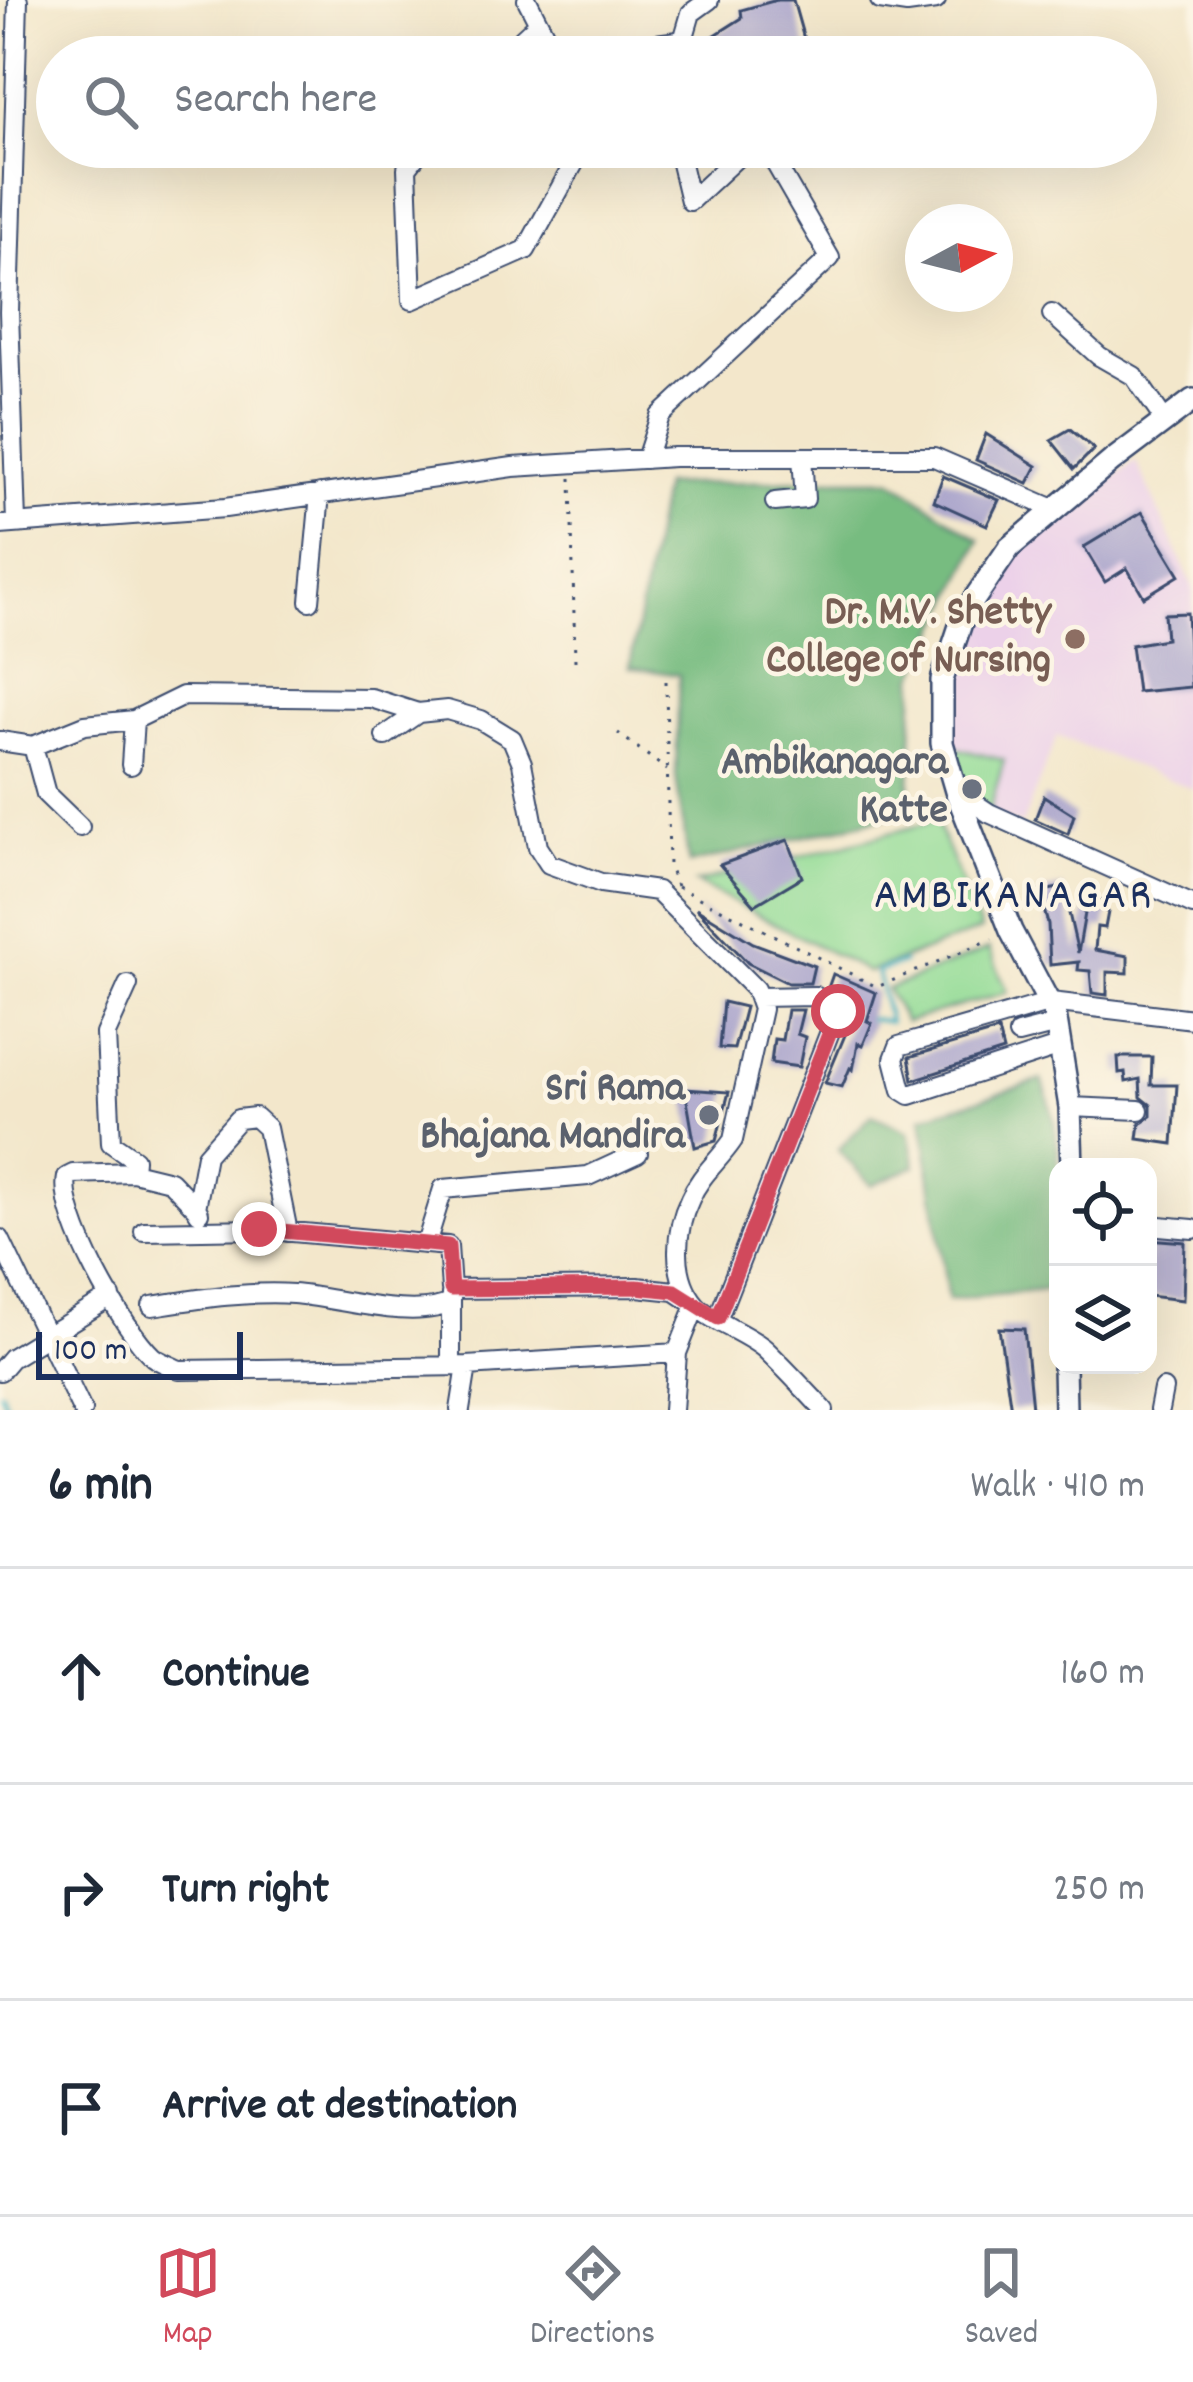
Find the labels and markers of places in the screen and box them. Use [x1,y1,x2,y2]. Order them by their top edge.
place label: Dr. M.V. Shetty College of Nursing [766,585,1053,693]
marker: Dr. M.V. Shetty College of Nursing [1062,626,1088,652]
place label: Ambikanagara Katte [721,735,949,843]
marker: Ambikanagara Katte [959,776,985,802]
place label: Sri Rama Bhajana Mandira [420,1061,686,1169]
marker: Sri Rama Bhajana Mandira [696,1102,722,1128]

